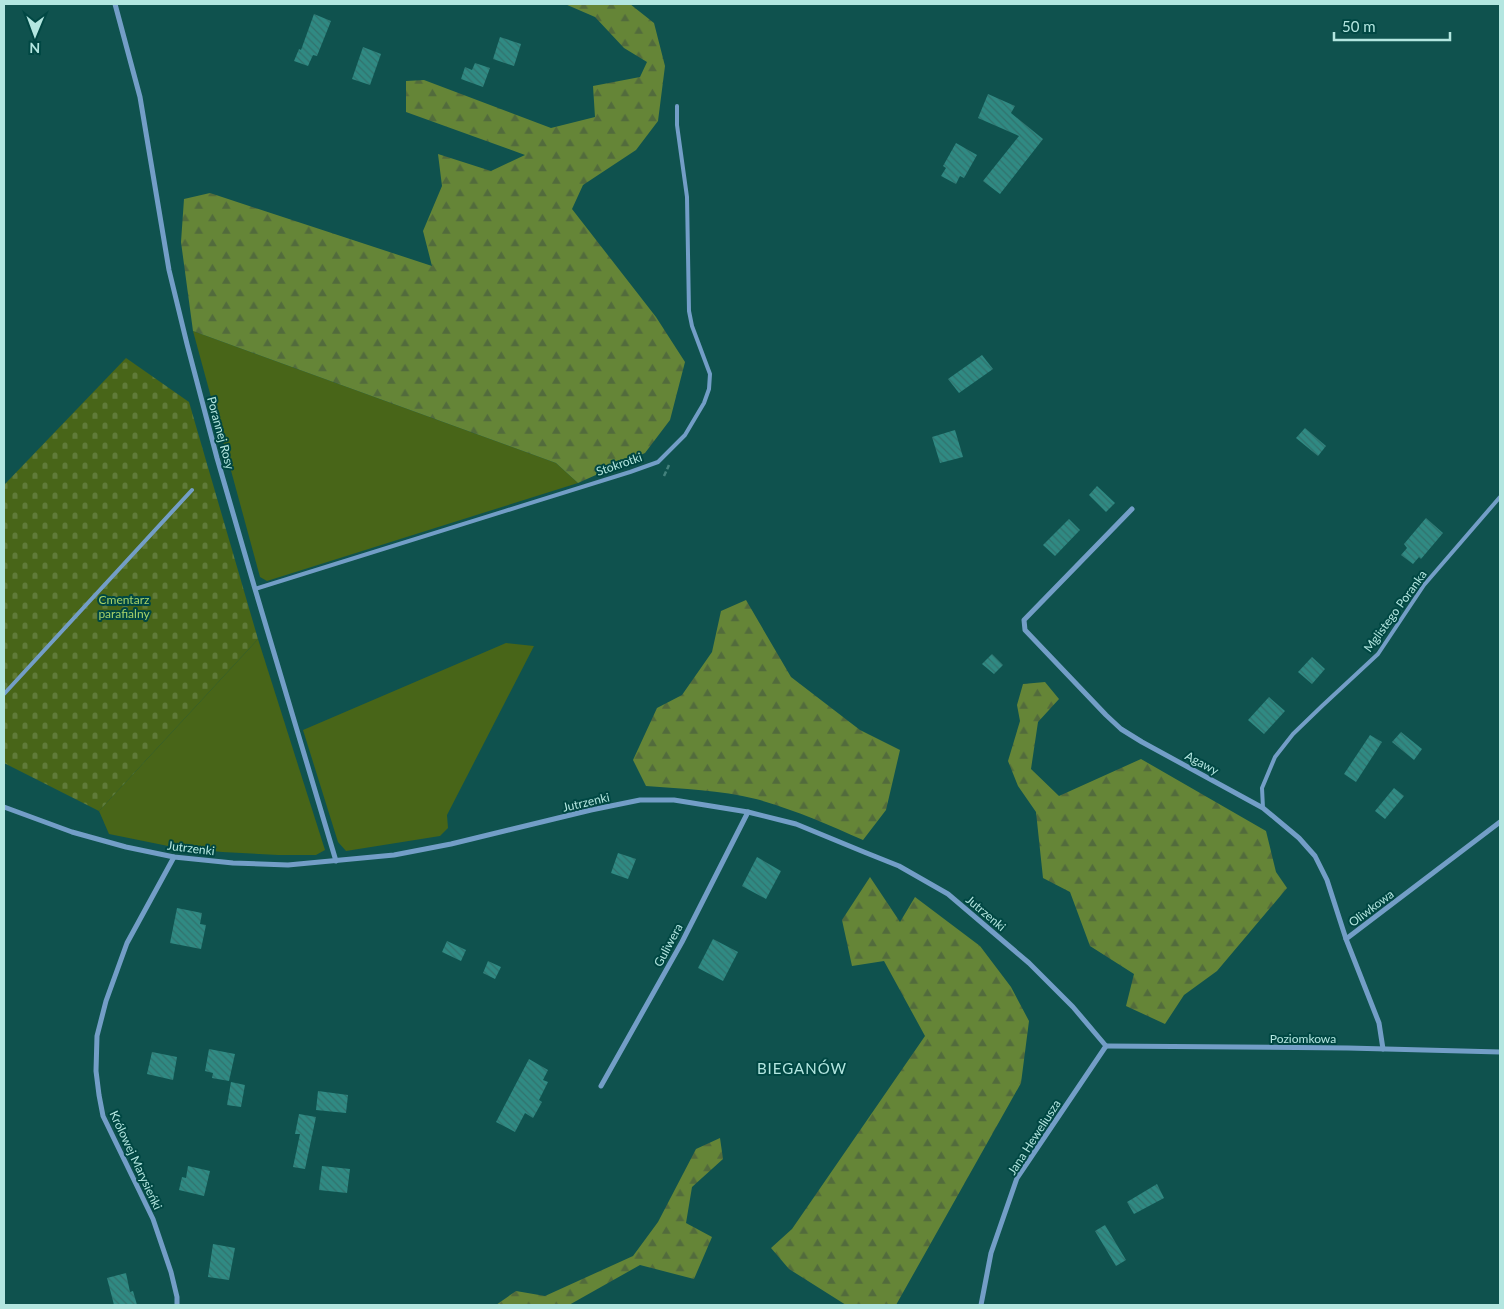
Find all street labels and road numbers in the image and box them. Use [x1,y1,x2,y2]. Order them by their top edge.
street label: Porannej Rosy [204,395,238,472]
street label: Stokrotki [594,449,644,479]
street label: Mglistego Poranka [1360,567,1430,655]
street label: Agawy [1183,748,1222,778]
street label: Jutrzenki [561,789,611,815]
street label: Jutrzenki [166,838,216,858]
street label: Oliwkowa [1346,886,1396,930]
street label: Jutrzenki [963,892,1009,934]
street label: Guliwera [650,921,686,969]
street label: Poziomkowa [1270,1031,1336,1046]
street label: Jana Heweliusza [1004,1097,1064,1177]
street label: Królowej Marysieńki [106,1108,166,1212]

